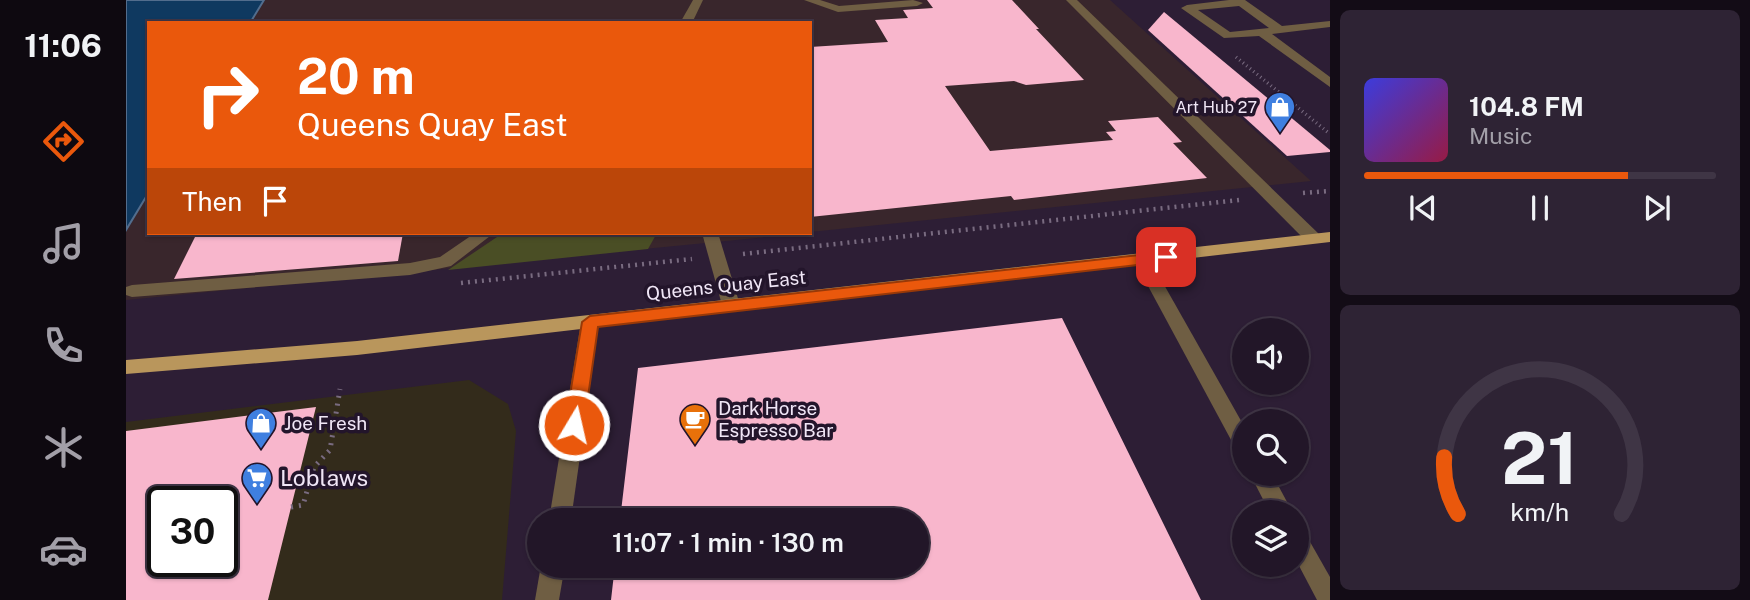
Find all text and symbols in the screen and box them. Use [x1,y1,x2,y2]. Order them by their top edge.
text: 11:06 [24,27,102,64]
text: 20 m [297,47,415,105]
icon: right [182,49,273,140]
shop icon: Art Hub 27 [1263,90,1297,134]
text: 104.8 FM [1469,91,1584,122]
place label: Art Hub 27 [1175,98,1257,117]
text: Queens Quay East [297,106,568,143]
icon: directions [39,117,88,166]
text: Music [1469,122,1533,149]
icon: arrive [256,182,294,220]
text: Then [182,186,242,217]
icon: previous [1404,189,1442,227]
icon: pause [1521,189,1559,227]
icon: next [1638,189,1676,227]
icon: music [39,219,88,268]
pin [1136,227,1196,287]
icon: arrive [1147,238,1185,276]
street label: Queens Quay East [645,266,807,304]
map controls [1232,318,1309,577]
button: sound [1232,318,1309,395]
icon: phone [39,321,88,370]
position arrow [537,388,611,462]
place label: Dark Horse Espresso Bar [718,397,834,441]
cafe icon: Dark Horse Espresso Bar [678,402,712,446]
shop icon: Joe Fresh [244,406,278,450]
button: search [1232,409,1309,486]
place label: Joe Fresh [284,412,367,434]
text: 21 [1501,415,1579,500]
icon: climate [39,423,88,472]
supermarket icon: Loblaws [240,461,274,505]
place label: Loblaws [280,464,368,491]
speed limit sign: 30 [147,486,238,577]
text: km/h [1511,496,1569,526]
button: layers [1232,500,1309,577]
icon: car [39,525,88,574]
text: 11:07 · 1 min · 130 m [612,527,844,558]

